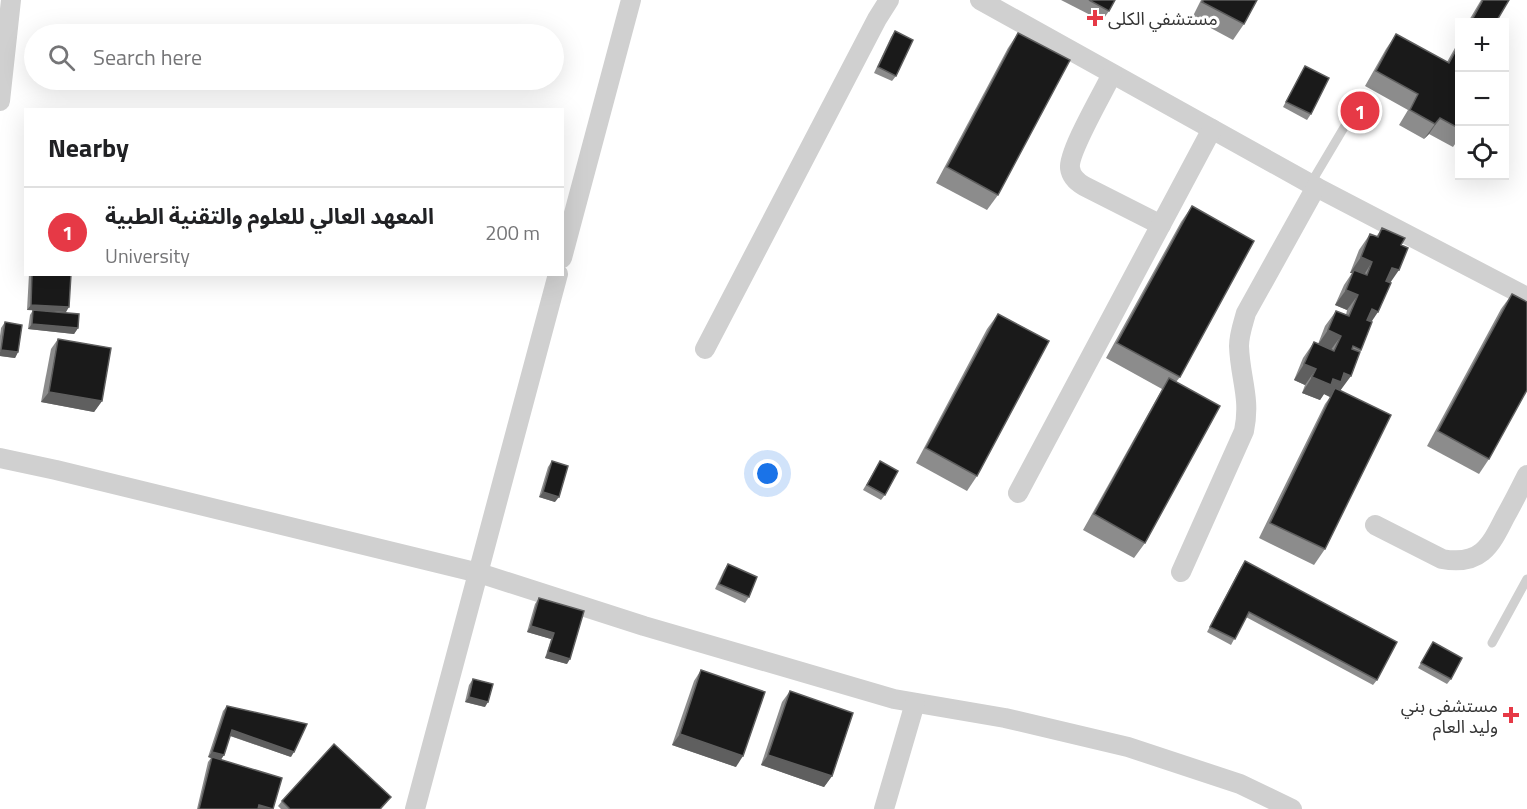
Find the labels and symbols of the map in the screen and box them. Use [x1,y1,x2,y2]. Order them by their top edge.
place label: مستشفي الكلى [1108,5,1218,32]
marker: مستشفي الكلى [1086,9,1104,27]
pin: 1 [1340,88,1380,134]
your location [753,459,782,488]
place label: مستشفى بني وليد العام [1401,692,1498,741]
marker: مستشفى بني وليد العام [1502,706,1520,724]

